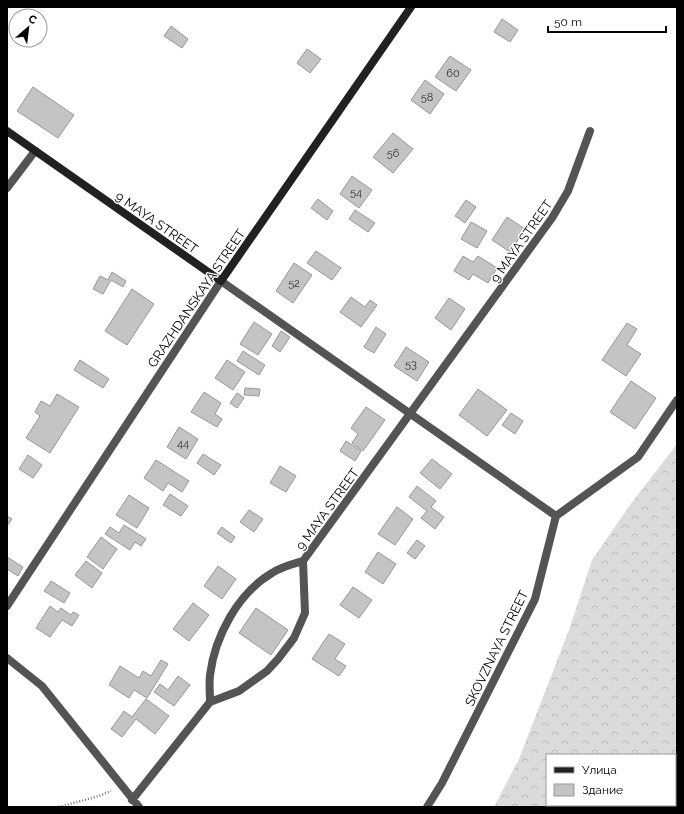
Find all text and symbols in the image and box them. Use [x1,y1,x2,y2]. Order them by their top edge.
north arrow [8,8,48,48]
scale bar [548,8,666,34]
text: С [26,12,39,27]
text: 50 m [554,15,582,29]
house number: 60 [446,67,460,80]
house number: 58 [421,91,433,104]
house number: 56 [387,147,400,160]
house number: 54 [350,186,362,199]
street label: 9 MAYA STREET [113,188,201,256]
street label: 9 MAYA STREET [487,197,555,285]
street label: GRAZHDANSKAYA STREET [145,226,248,370]
house number: 52 [288,277,300,290]
house number: 53 [405,358,417,371]
house number: 44 [177,437,189,450]
street label: 9 MAYA STREET [293,465,362,553]
street label: SKOVZNAYA STREET [462,588,531,709]
legend [546,754,676,806]
text: Улица [582,763,617,777]
text: Здание [582,783,623,797]

